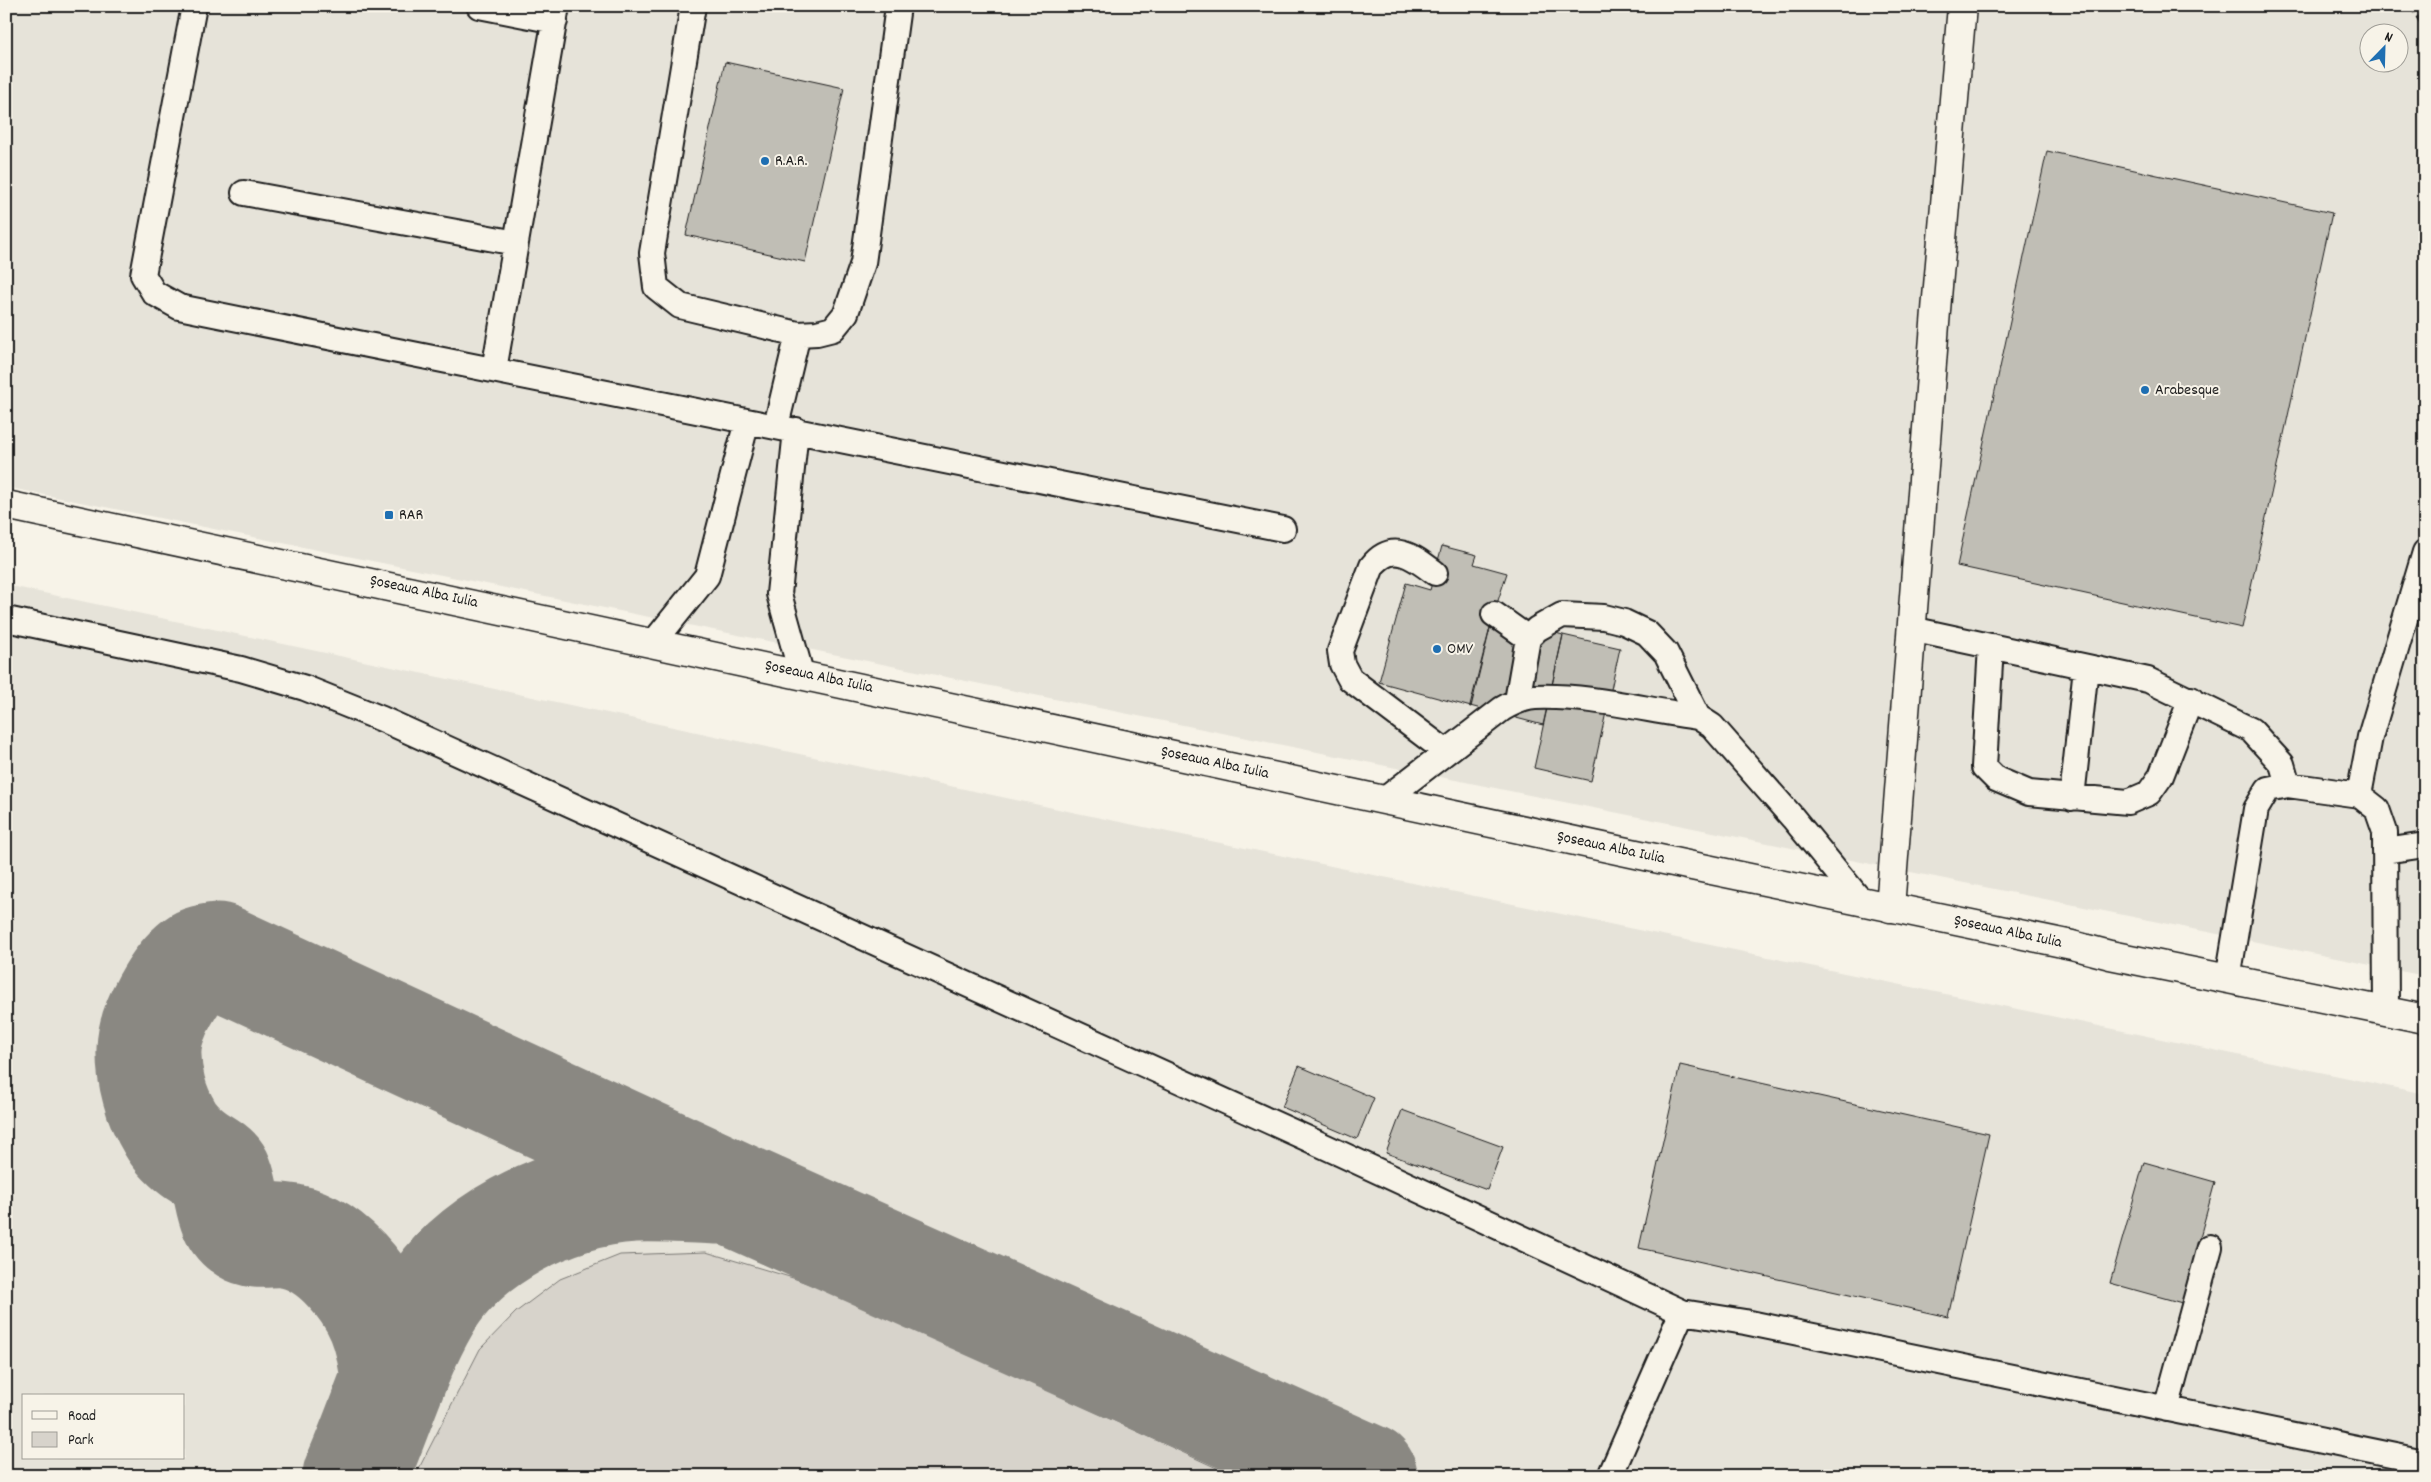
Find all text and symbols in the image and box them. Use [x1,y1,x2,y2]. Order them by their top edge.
north arrow [2358,22,2408,72]
text: N [2381,27,2395,48]
place label: R.A.R. [775,150,807,173]
marker: R.A.R. [759,155,771,167]
place label: Arabesque [2155,379,2219,402]
marker: Arabesque [2139,384,2151,396]
place label: RAR [399,504,424,527]
marker: RAR [383,509,395,521]
street label: Șoseaua Alba Iulia [368,569,481,615]
place label: OMV [1447,638,1474,661]
marker: OMV [1431,643,1443,655]
street label: Șoseaua Alba Iulia [763,654,876,700]
street label: Șoseaua Alba Iulia [1159,740,1272,786]
street label: Șoseaua Alba Iulia [1555,825,1668,871]
street label: Șoseaua Alba Iulia [1952,909,2065,955]
legend [22,1394,185,1460]
text: Road [68,1406,96,1428]
text: Park [68,1430,94,1452]

